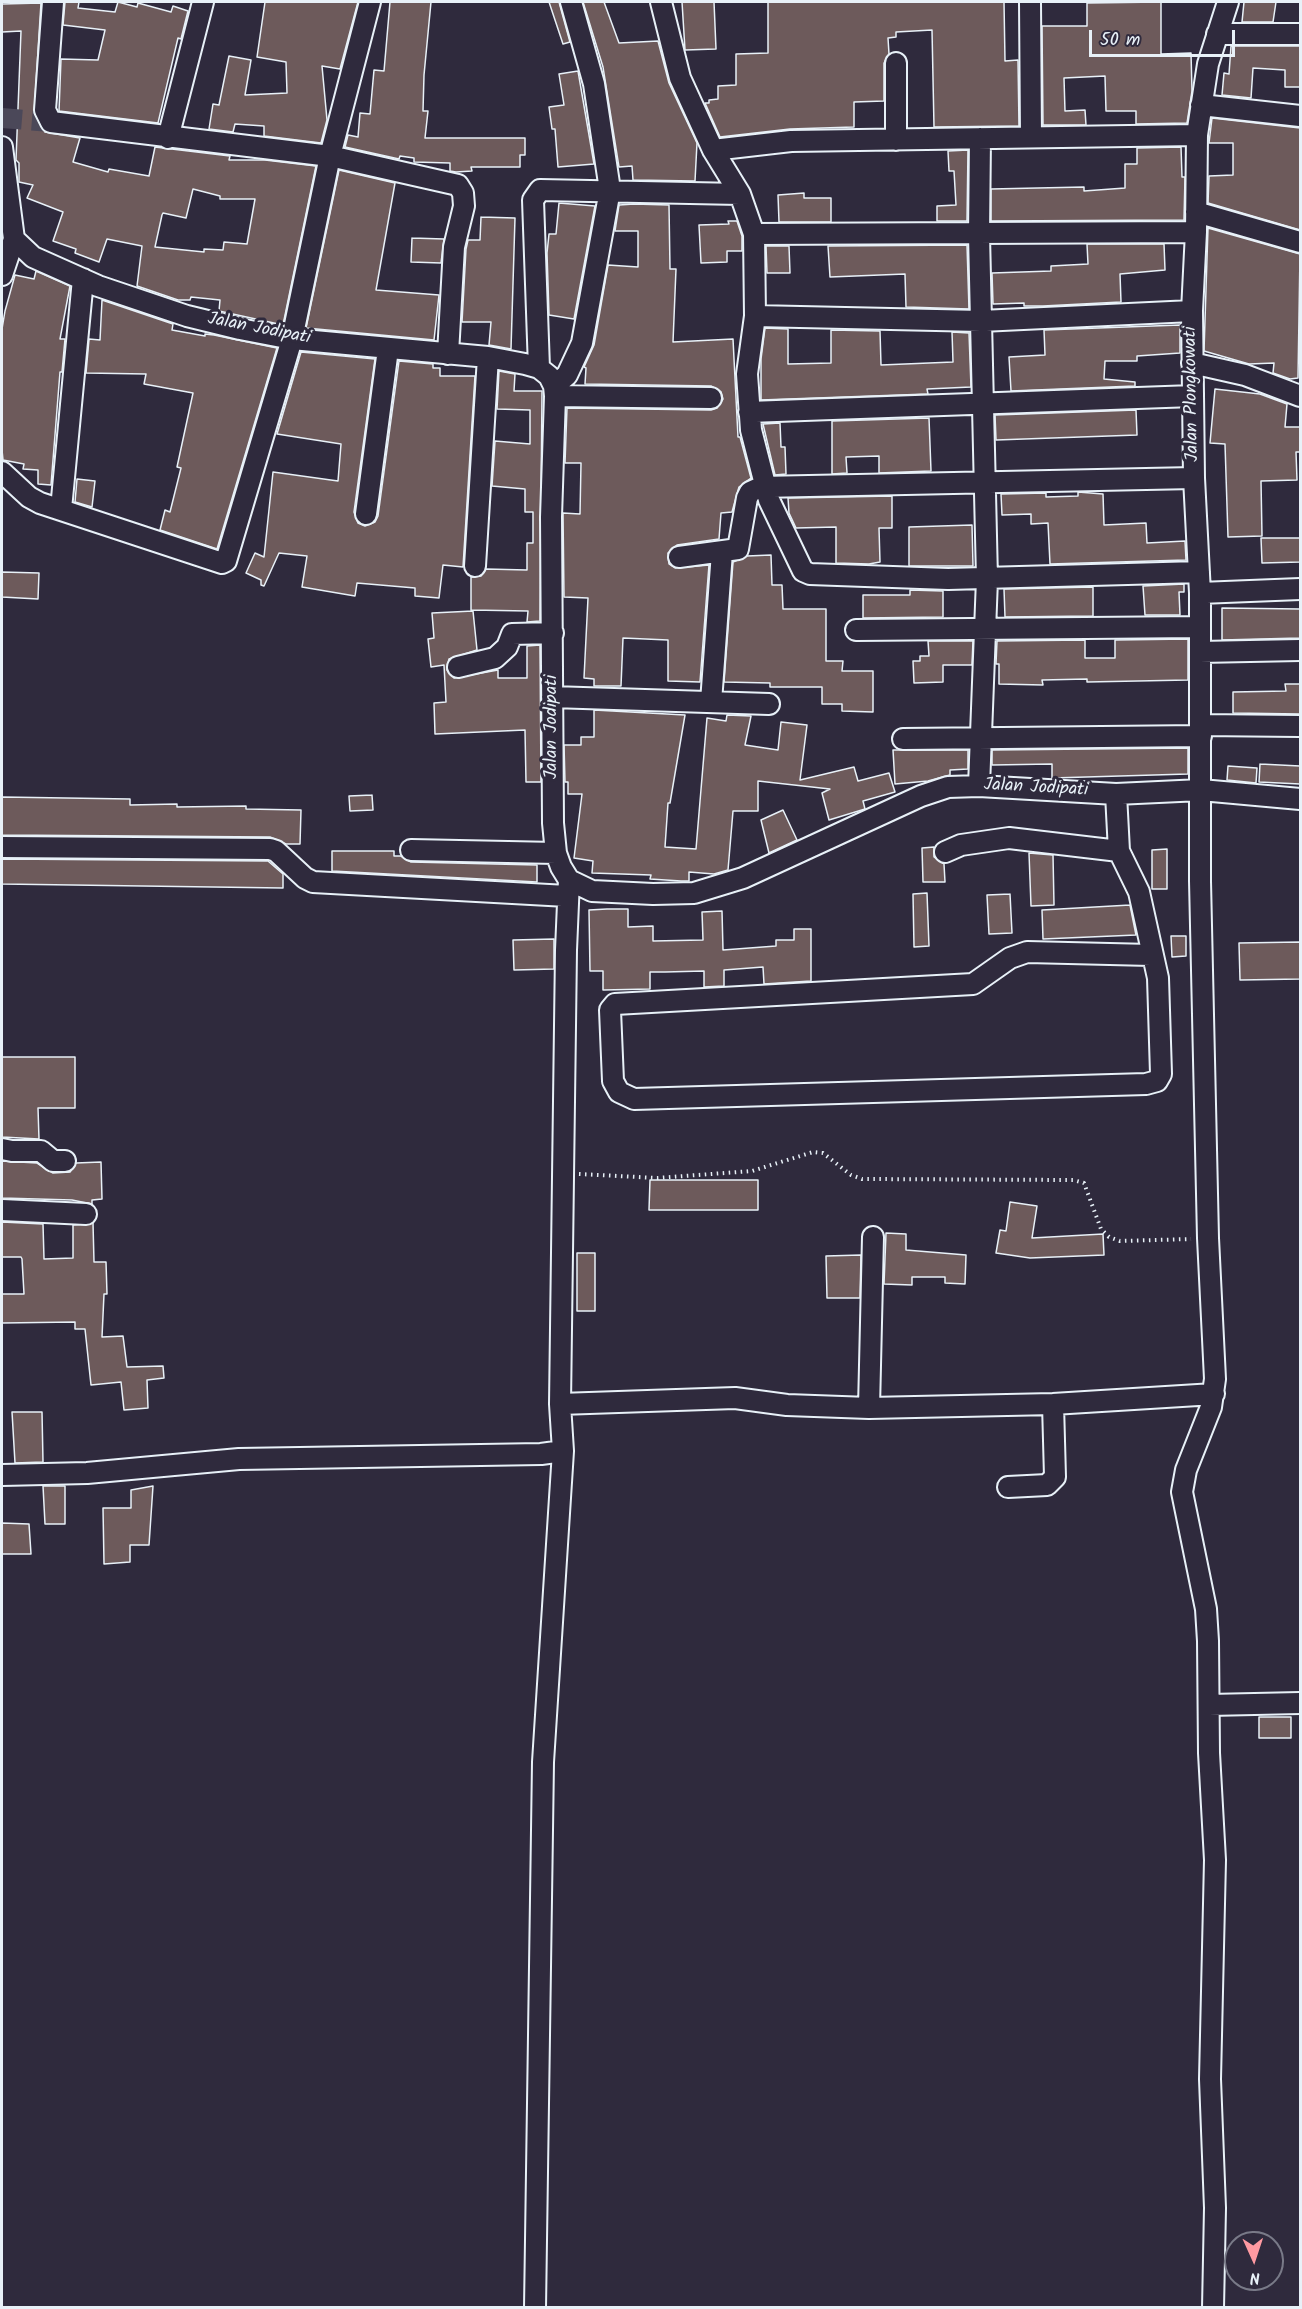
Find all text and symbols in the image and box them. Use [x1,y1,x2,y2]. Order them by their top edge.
scale bar [1092,18,1238,56]
text: 50 m [1100,26,1140,55]
street label: Jalan Jodipati [206,309,312,351]
street label: Jalan Plongkowati [1181,326,1205,462]
street label: Jalan Jodipati [542,675,564,779]
street label: Jalan Jodipati [983,775,1089,803]
north arrow [1224,2231,1284,2291]
text: N [1249,2265,1261,2290]

